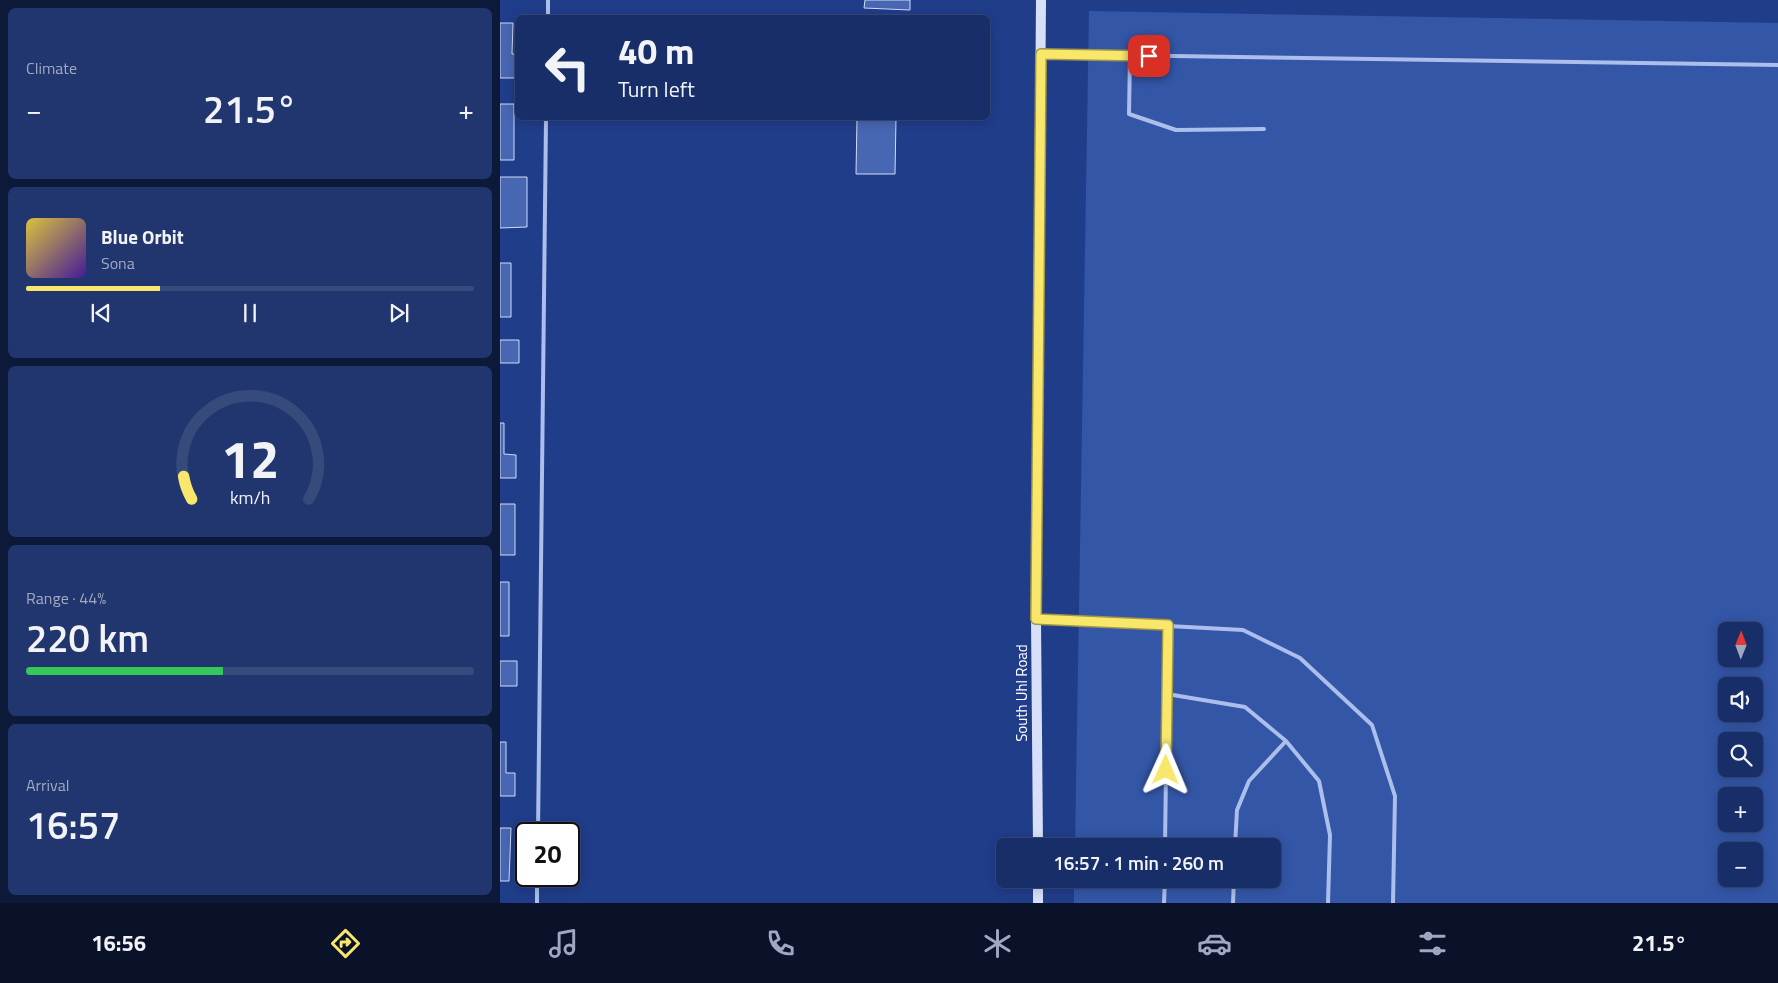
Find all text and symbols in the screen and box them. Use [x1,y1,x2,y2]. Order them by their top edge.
text: 40 m [618,24,694,78]
icon: left [535,35,600,100]
pin [1128,35,1170,77]
icon: arrive [1135,42,1163,70]
text: Climate [26,56,77,80]
text: Turn left [618,72,695,106]
text: 21.5° [203,80,297,138]
text: − [26,88,42,131]
text: + [458,88,474,131]
text: Blue Orbit [101,222,184,251]
text: Sona [101,251,135,275]
icon: previous [87,299,115,327]
icon: pause [236,299,264,327]
icon: next [385,299,413,327]
text: 12 [221,419,279,498]
text: km/h [230,484,270,511]
text: Range · 44% [26,586,106,610]
text: 220 km [26,609,149,667]
north arrow [1718,622,1762,668]
map controls [1718,622,1763,887]
street label: South Uhl Road [1010,644,1033,742]
button: sound [1718,677,1763,722]
button: search [1718,732,1763,777]
position arrow [1139,743,1191,795]
text: Arrival [26,773,69,797]
button: + [1718,787,1763,832]
text: 16:57 [26,796,120,854]
speed limit sign: 20 [515,822,580,887]
button: − [1718,842,1763,887]
text: 16:57 · 1 min · 260 m [1053,848,1224,877]
text: 16:56 [91,926,146,960]
icon: directions [328,926,363,961]
icon: music [546,926,581,961]
icon: phone [763,926,798,961]
icon: climate [980,926,1015,961]
icon: car [1197,926,1232,961]
icon: filters [1415,926,1450,961]
text: 21.5° [1632,926,1687,960]

